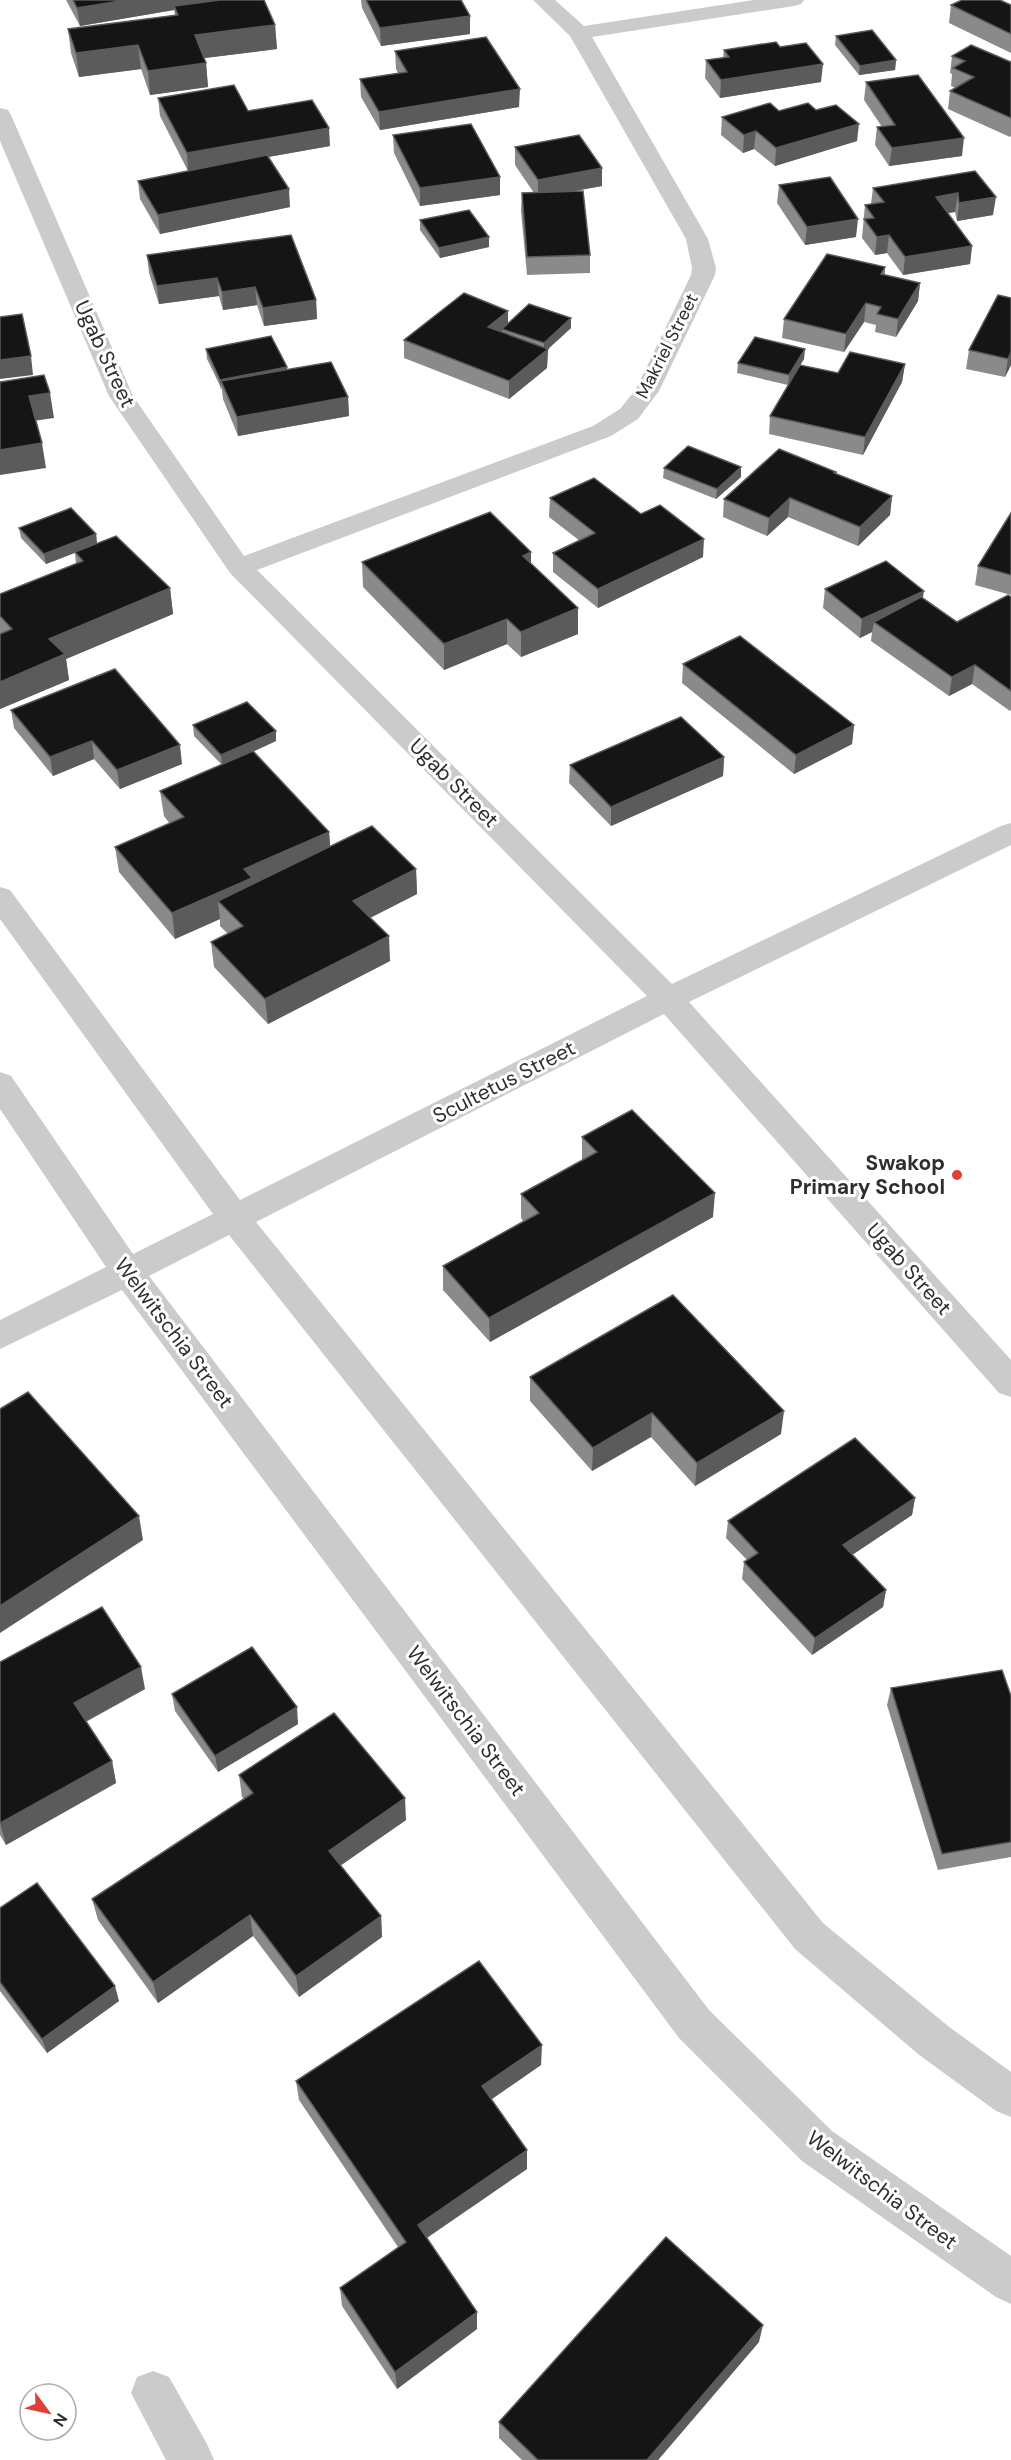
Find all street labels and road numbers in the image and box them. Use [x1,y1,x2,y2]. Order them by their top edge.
street label: Makriel Street [630,289,704,403]
street label: Ugab Street [68,296,142,412]
street label: Ugab Street [403,732,505,834]
street label: Scultetus Street [428,1034,580,1130]
street label: Ugab Street [860,1217,958,1321]
street label: Welwitschia Street [108,1252,240,1414]
street label: Welwitschia Street [400,1640,532,1802]
street label: Welwitschia Street [801,2124,963,2256]

